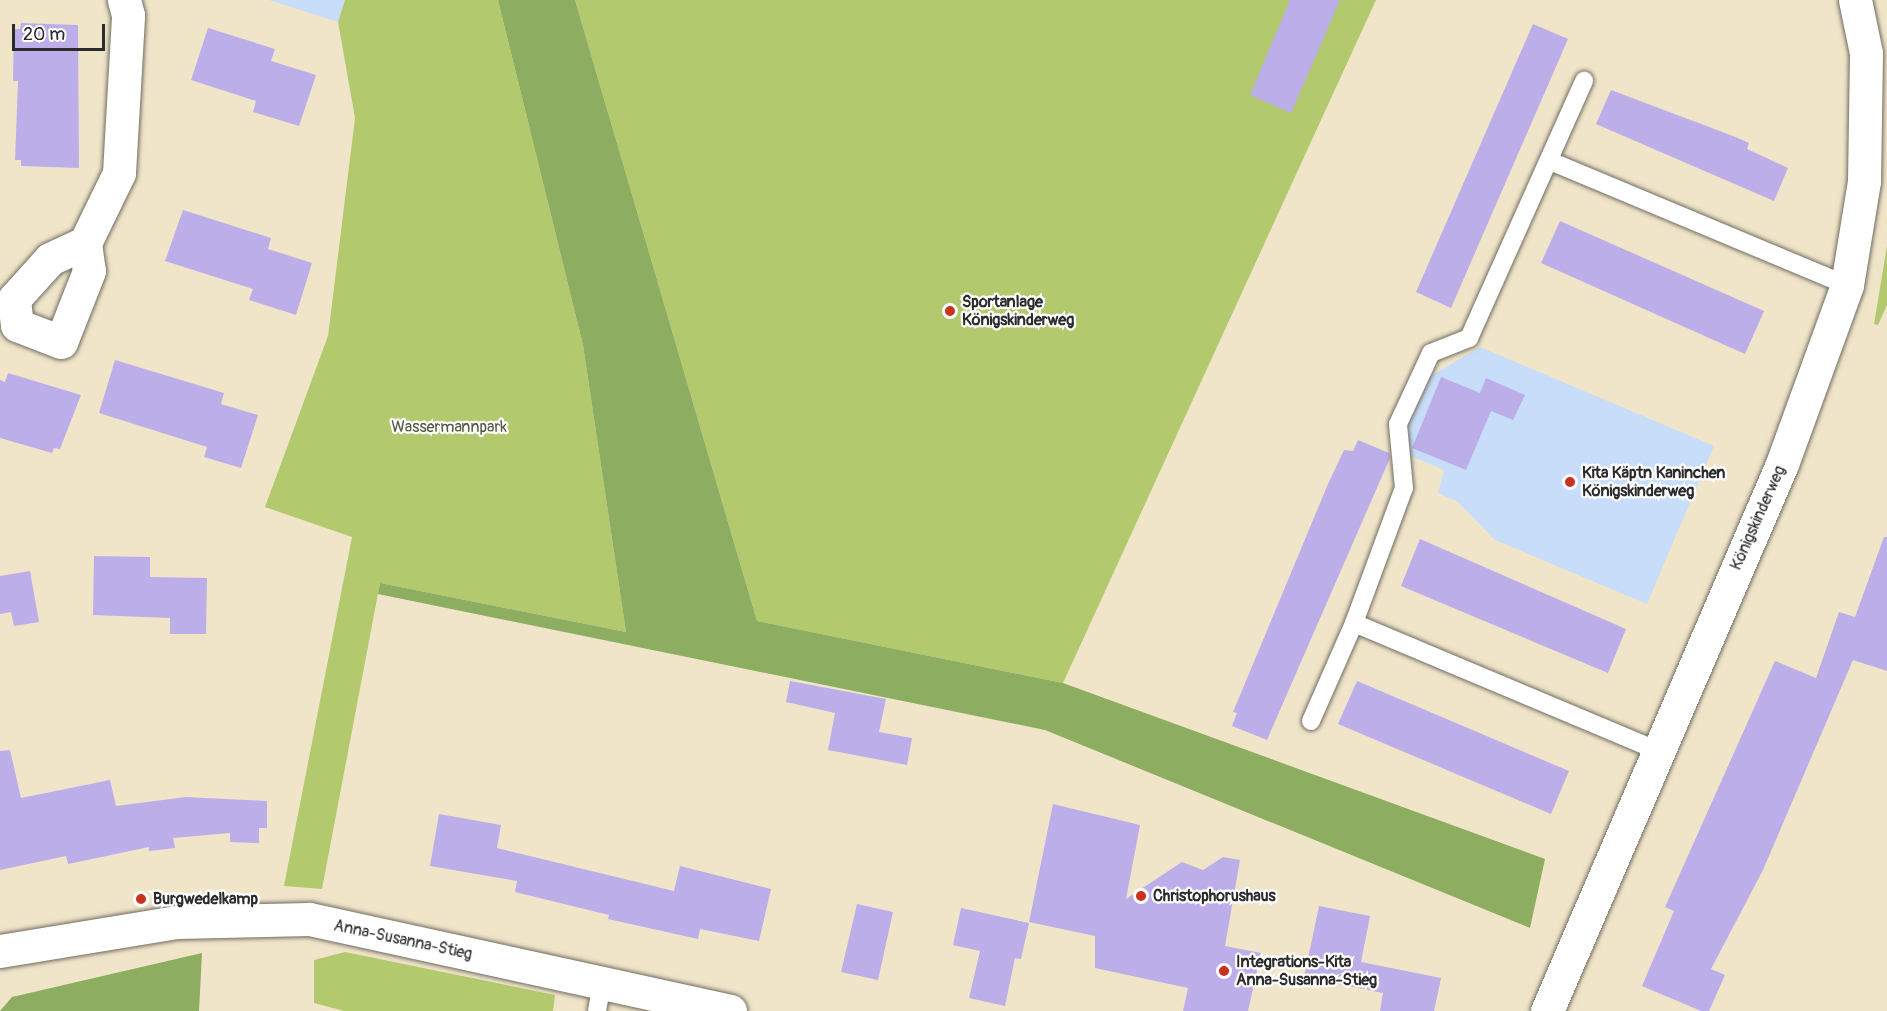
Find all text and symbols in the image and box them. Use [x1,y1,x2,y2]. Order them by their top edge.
scale bar [15,12,108,50]
text: 20 m [23,23,65,46]
place label: Sportanlage Königskinderweg [962,292,1074,330]
marker: Sportanlage Königskinderweg [943,304,957,318]
park label: Wassermannpark [391,417,507,437]
place label: Kita Käptn Kaninchen Königskinderweg [1582,463,1725,501]
street label: Königskinderweg [1726,463,1790,573]
marker: Kita Käptn Kaninchen Königskinderweg [1563,475,1577,489]
place label: Christophorushaus [1153,886,1276,906]
place label: Burgwedelkamp [153,889,258,909]
marker: Christophorushaus [1134,889,1148,903]
marker: Burgwedelkamp [134,892,148,906]
street label: Anna-Susanna-Stieg [332,916,474,964]
place label: Integrations-Kita Anna-Susanna-Stieg [1236,952,1377,990]
marker: Integrations-Kita Anna-Susanna-Stieg [1217,964,1231,978]

